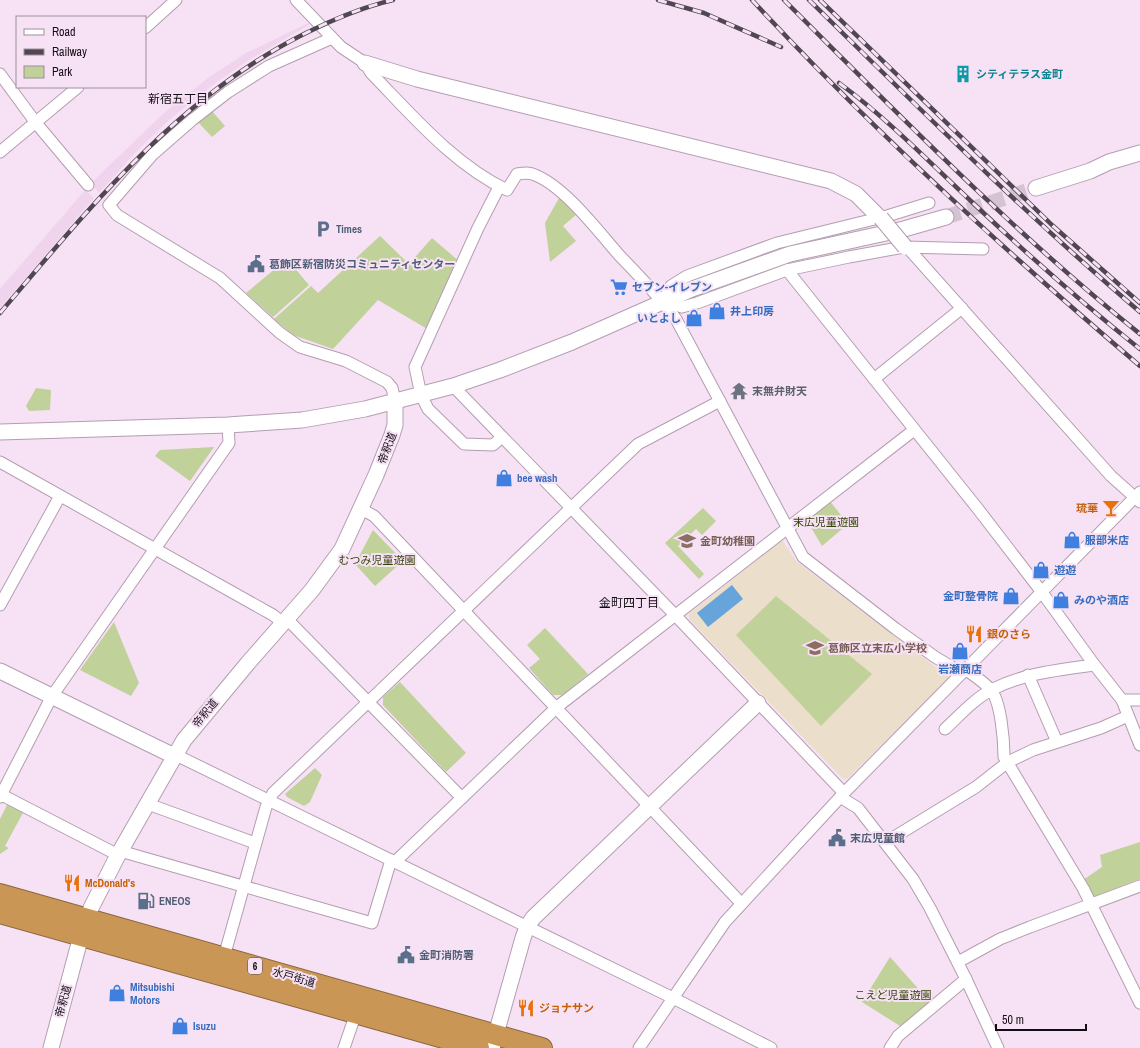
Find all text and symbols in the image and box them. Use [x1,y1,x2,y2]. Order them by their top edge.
legend [16,16,146,88]
text: Road [52,24,76,40]
text: Railway [52,44,87,60]
text: Park [52,64,72,80]
building icon: シティテラス金町 [953,64,973,84]
place label: シティテラス金町 [976,67,1063,81]
district label: 新宿五丁目 [148,91,208,107]
parking icon: Times [313,219,333,239]
place label: Times [336,222,362,236]
public building icon: 葛飾区新宿防災コミュニティセンター [246,254,266,274]
place label: 葛飾区新宿防災コミュニティセンター [269,257,455,271]
supermarket icon: セブン-イレブン [609,277,629,297]
place label: セブン-イレブン [632,280,712,294]
shop icon: 井上印房 [707,301,727,321]
place label: 井上印房 [730,304,774,318]
shop icon: いとよし [684,308,704,328]
place label: いとよし [637,311,681,325]
temple icon: 末無弁財天 [729,381,749,401]
place label: 末無弁財天 [752,384,807,398]
street label: 帝釈道 [375,430,399,466]
shop icon: bee wash [494,468,514,488]
place label: bee wash [517,471,558,485]
bar icon: 琉華 [1101,498,1121,518]
place label: 琉華 [1076,501,1098,515]
park label: 末広児童遊園 [793,515,859,529]
shop icon: 服部米店 [1062,530,1082,550]
school or university icon: 金町幼稚園 [677,531,697,551]
place label: 服部米店 [1085,533,1129,547]
place label: 金町幼稚園 [700,534,755,548]
park label: むつみ児童遊園 [339,553,416,567]
shop icon: 遊遊 [1031,560,1051,580]
place label: 遊遊 [1054,563,1077,577]
shop icon: 金町整骨院 [1001,586,1021,606]
place label: 金町整骨院 [943,589,998,603]
shop icon: みのや酒店 [1051,590,1071,610]
place label: みのや酒店 [1074,593,1129,607]
district label: 金町四丁目 [599,595,659,611]
restaurant icon: 銀のさら [964,624,984,644]
place label: 銀のさら [987,627,1031,641]
school or university icon: 葛飾区立末広小学校 [805,638,825,658]
place label: 葛飾区立末広小学校 [828,641,927,655]
shop icon: 岩瀬商店 [950,641,970,661]
place label: 岩瀬商店 [938,662,982,676]
street label: 帝釈道 [189,696,221,730]
public building icon: 末広児童館 [827,828,847,848]
place label: 末広児童館 [850,831,905,845]
restaurant icon: McDonald's [62,873,82,893]
place label: McDonald's [85,876,135,890]
fuel station icon: ENEOS [136,891,156,911]
place label: ENEOS [159,894,191,908]
public building icon: 金町消防署 [396,945,416,965]
place label: 金町消防署 [419,948,474,962]
road number: 6 [248,958,262,974]
street label: 水戸街道 [271,964,317,990]
place label: Mitsubishi Motors [130,980,175,1007]
street label: 帝釈道 [52,983,74,1019]
shop icon: Mitsubishi Motors [107,983,127,1003]
park label: こえど児童遊園 [855,988,932,1002]
restaurant icon: ジョナサン [516,998,536,1018]
place label: ジョナサン [539,1001,594,1015]
scale bar [996,1006,1086,1032]
text: 50 m [1002,1012,1024,1028]
shop icon: Isuzu [170,1016,190,1036]
place label: Isuzu [193,1019,216,1033]

